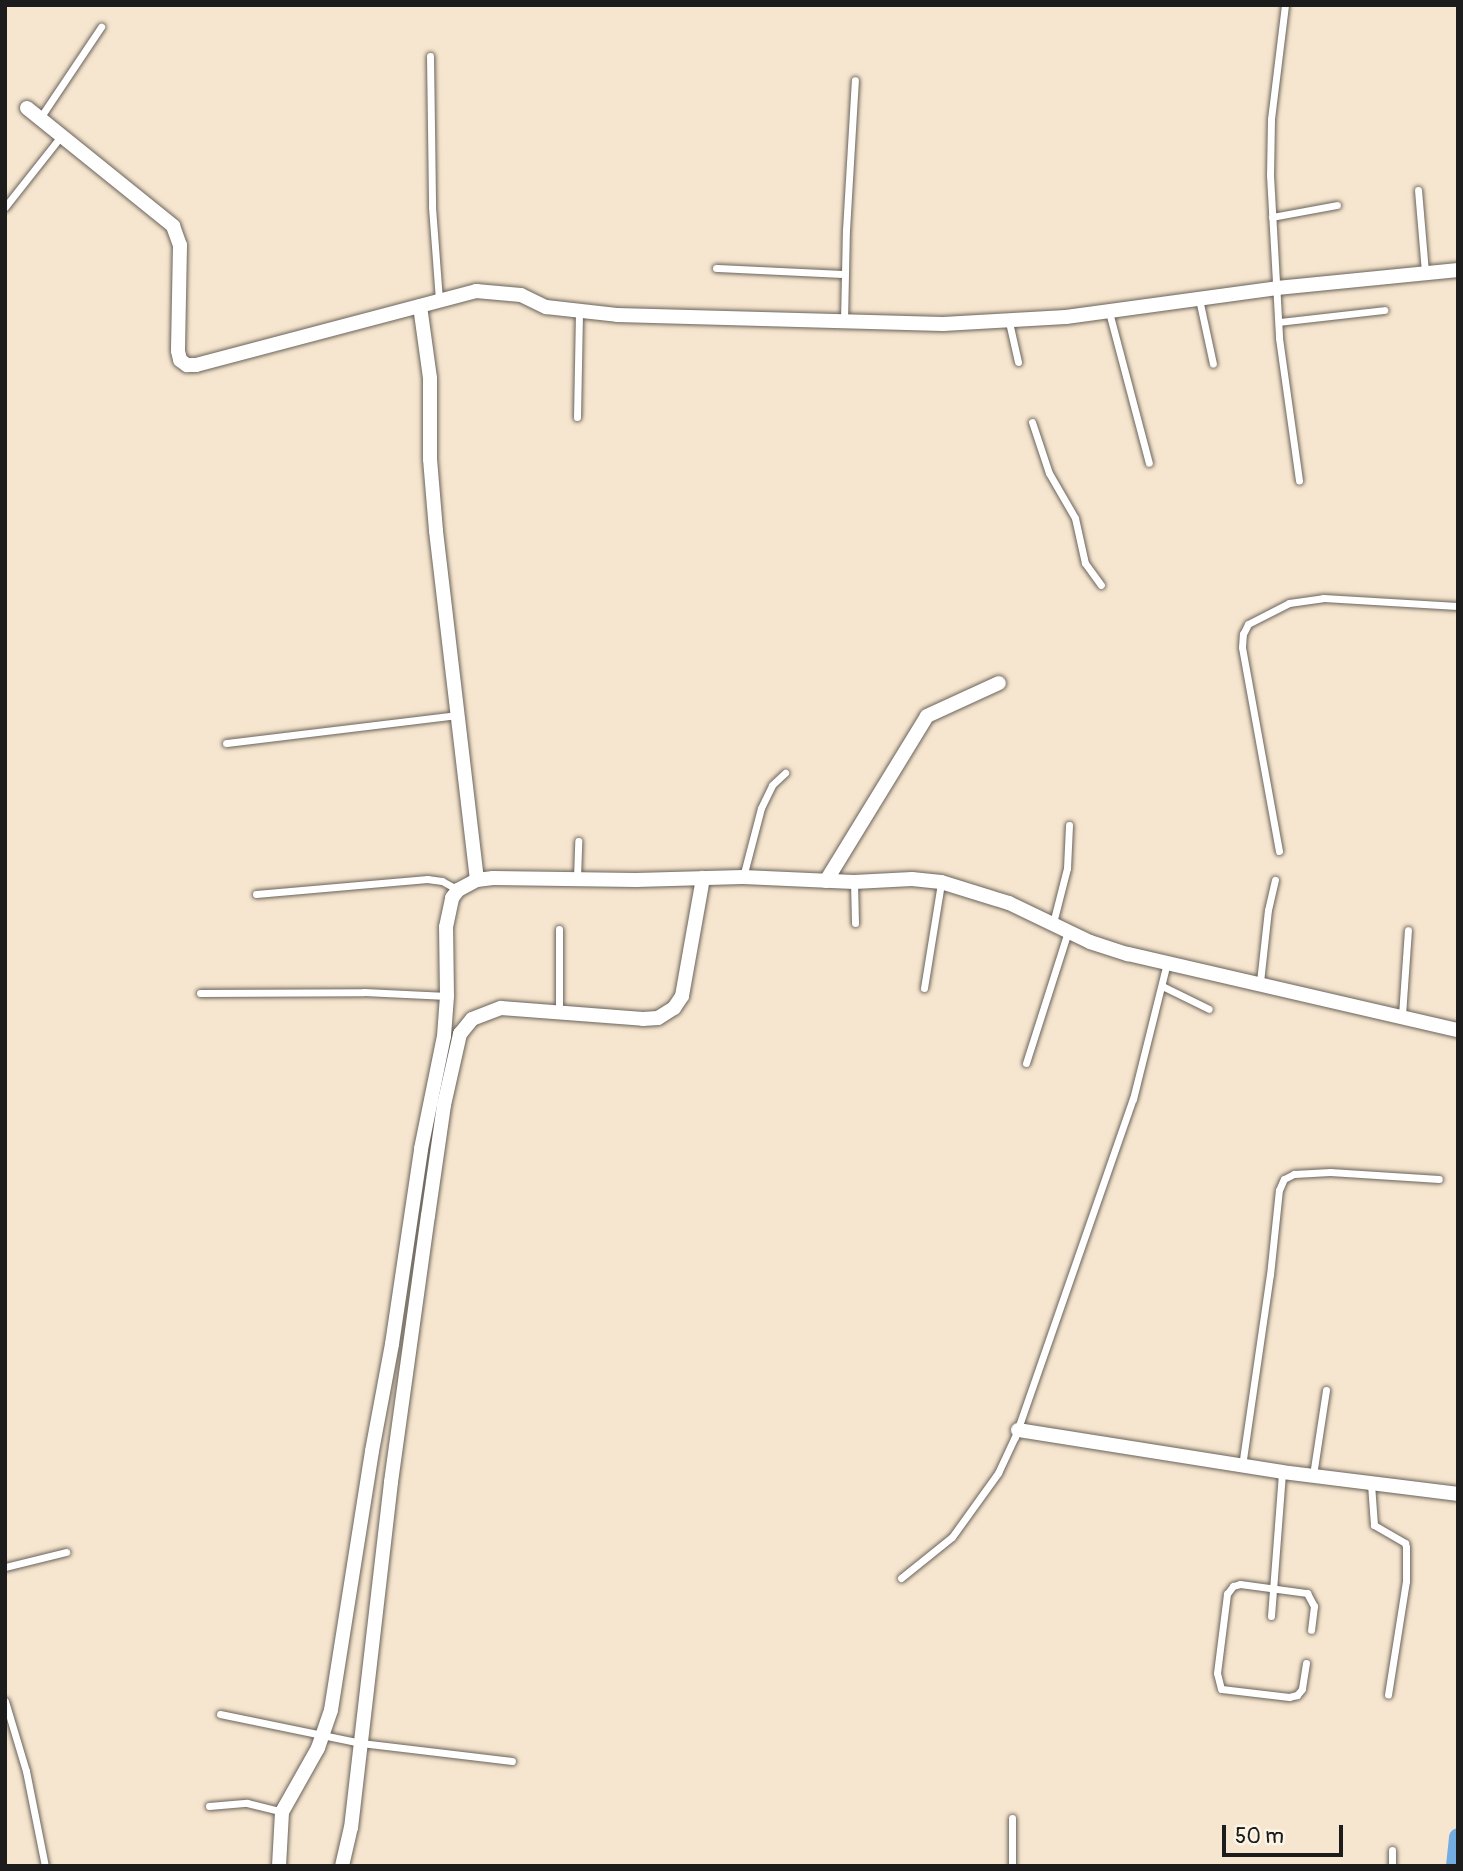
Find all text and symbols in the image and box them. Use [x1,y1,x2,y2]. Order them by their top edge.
scale bar [1225,1812,1346,1856]
text: 50 m [1235,1823,1284,1850]

